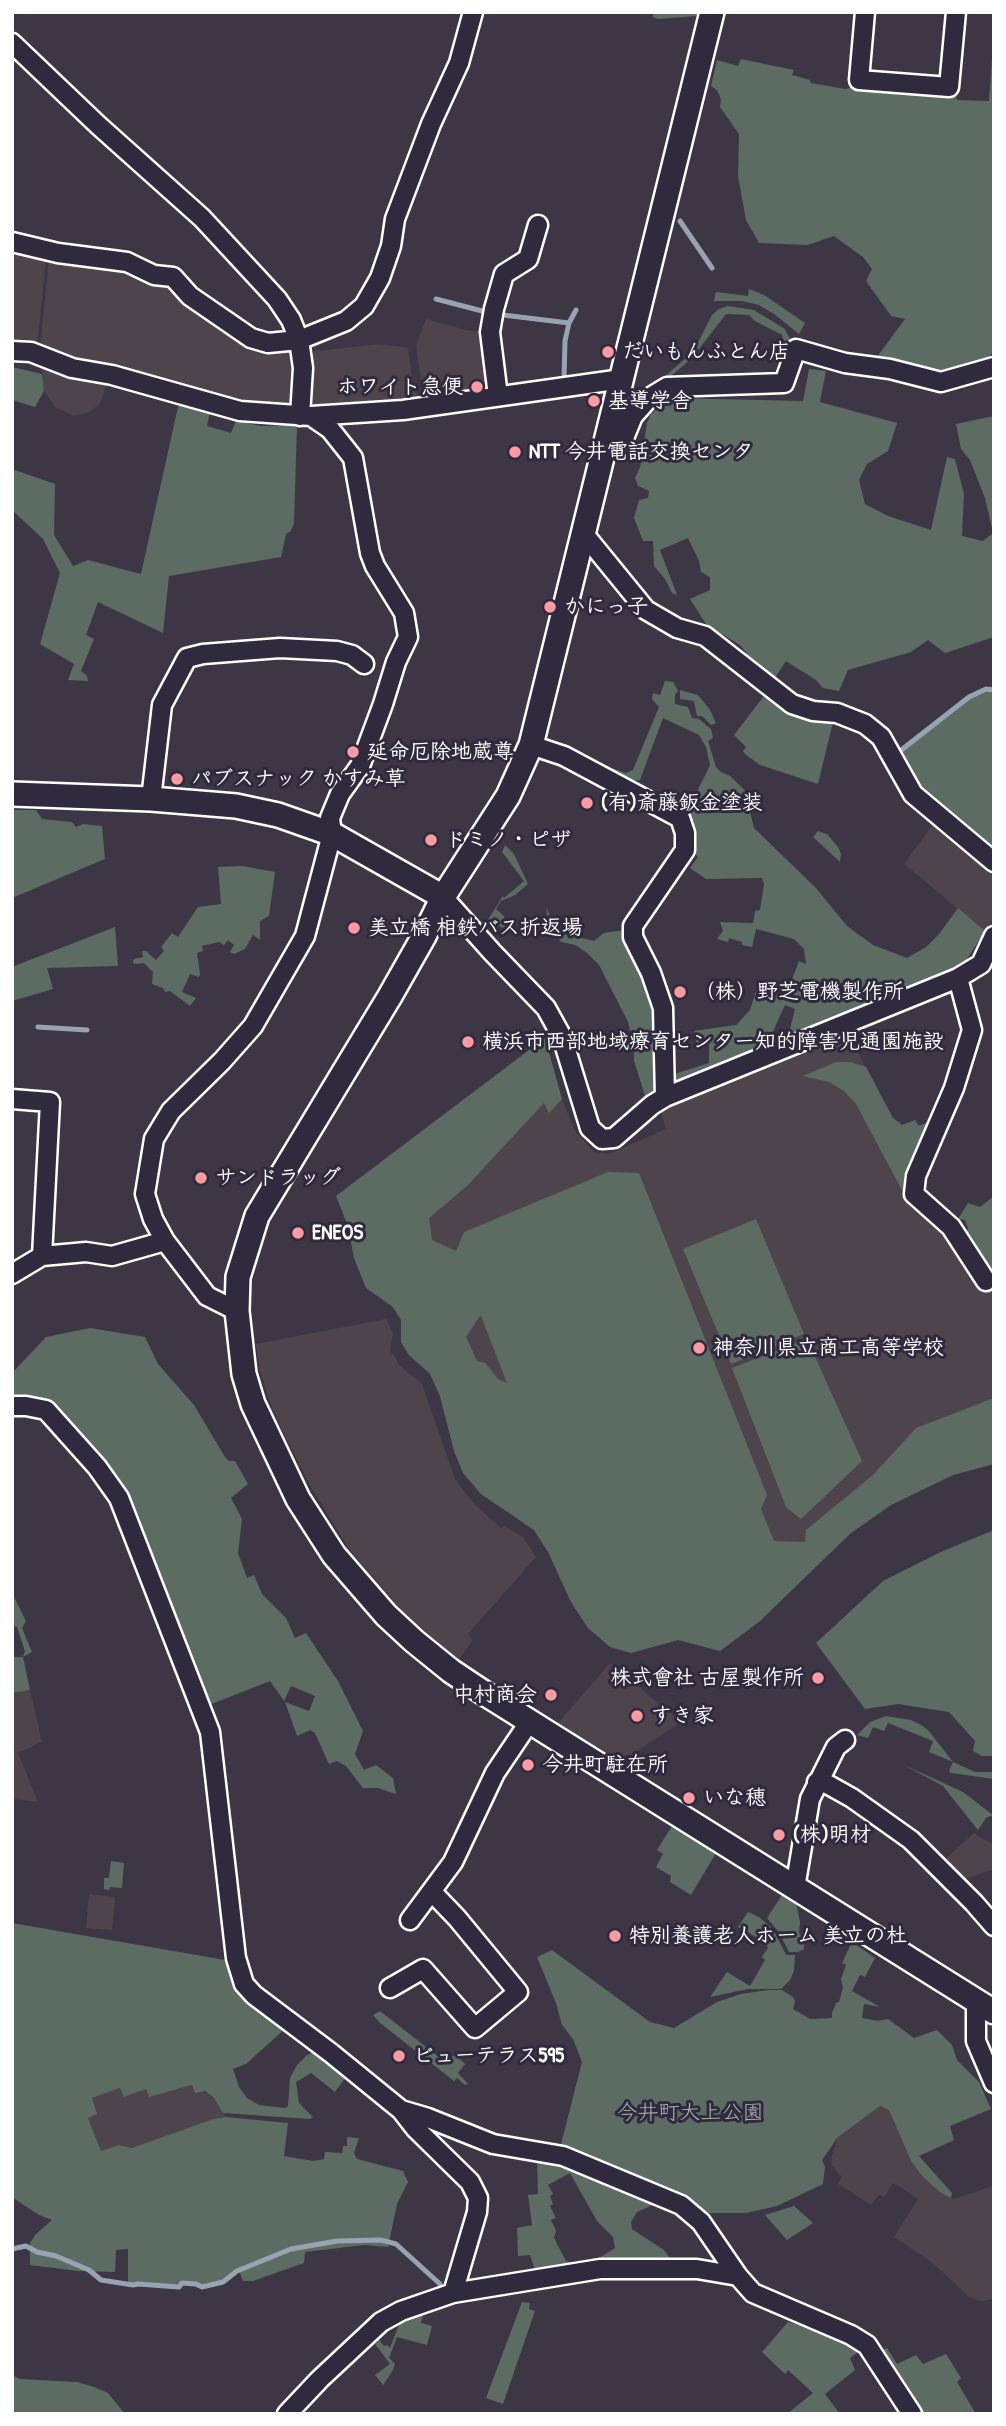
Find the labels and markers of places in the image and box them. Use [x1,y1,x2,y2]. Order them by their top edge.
place label: だいもんふとん店 [622,339,790,365]
marker: だいもんふとん店 [600,344,616,360]
place label: ホワイト急便 [337,374,463,400]
marker: ホワイト急便 [469,379,485,395]
place label: 基導学舎 [608,388,692,414]
marker: 基導学舎 [586,393,602,409]
place label: NTT 今井電話交換センタ [529,439,754,465]
marker: NTT 今井電話交換センタ [507,444,523,460]
place label: かにっ子 [564,594,648,620]
marker: かにっ子 [542,599,558,615]
place label: 延命厄除地蔵尊 [367,739,514,765]
marker: 延命厄除地蔵尊 [345,744,361,760]
place label: パブスナック かすみ草 [191,766,406,792]
marker: パブスナック かすみ草 [169,771,185,787]
place label: (有)斎藤鈑金塗装 [601,790,763,816]
marker: (有)斎藤鈑金塗装 [579,795,595,811]
place label: ドミノ・ピザ [445,827,571,853]
marker: ドミノ・ピザ [423,832,439,848]
place label: 美立橋 相鉄バス折返場 [368,915,583,941]
marker: 美立橋 相鉄バス折返場 [346,920,362,936]
place label: （株）野芝電機製作所 [694,979,904,1005]
marker: （株）野芝電機製作所 [672,984,688,1000]
place label: 横浜市西部地域療育センター知的障害児通園施設 [482,1029,944,1055]
marker: 横浜市西部地域療育センター知的障害児通園施設 [460,1034,476,1050]
place label: サンドラッグ [215,1165,341,1191]
marker: サンドラッグ [193,1170,209,1186]
place label: ENEOS [312,1220,363,1246]
marker: ENEOS [290,1225,306,1241]
place label: 神奈川県立商工高等学校 [713,1335,944,1361]
marker: 神奈川県立商工高等学校 [691,1340,707,1356]
place label: 株式會社 古屋製作所 [610,1665,804,1691]
marker: 株式會社 古屋製作所 [810,1670,826,1686]
place label: 中村商会 [453,1682,537,1708]
marker: 中村商会 [543,1687,559,1703]
place label: すき家 [651,1703,714,1729]
marker: すき家 [629,1708,645,1724]
place label: 今井町駐在所 [542,1752,668,1778]
marker: 今井町駐在所 [520,1757,536,1773]
place label: いな穂 [703,1785,766,1811]
marker: いな穂 [681,1790,697,1806]
place label: (株)明材 [793,1822,871,1848]
marker: (株)明材 [771,1827,787,1843]
place label: 特別養護老人ホーム 美立の杜 [629,1923,907,1949]
marker: 特別養護老人ホーム 美立の杜 [607,1928,623,1944]
place label: ビューテラス595 [413,2043,564,2069]
marker: ビューテラス595 [391,2048,407,2064]

